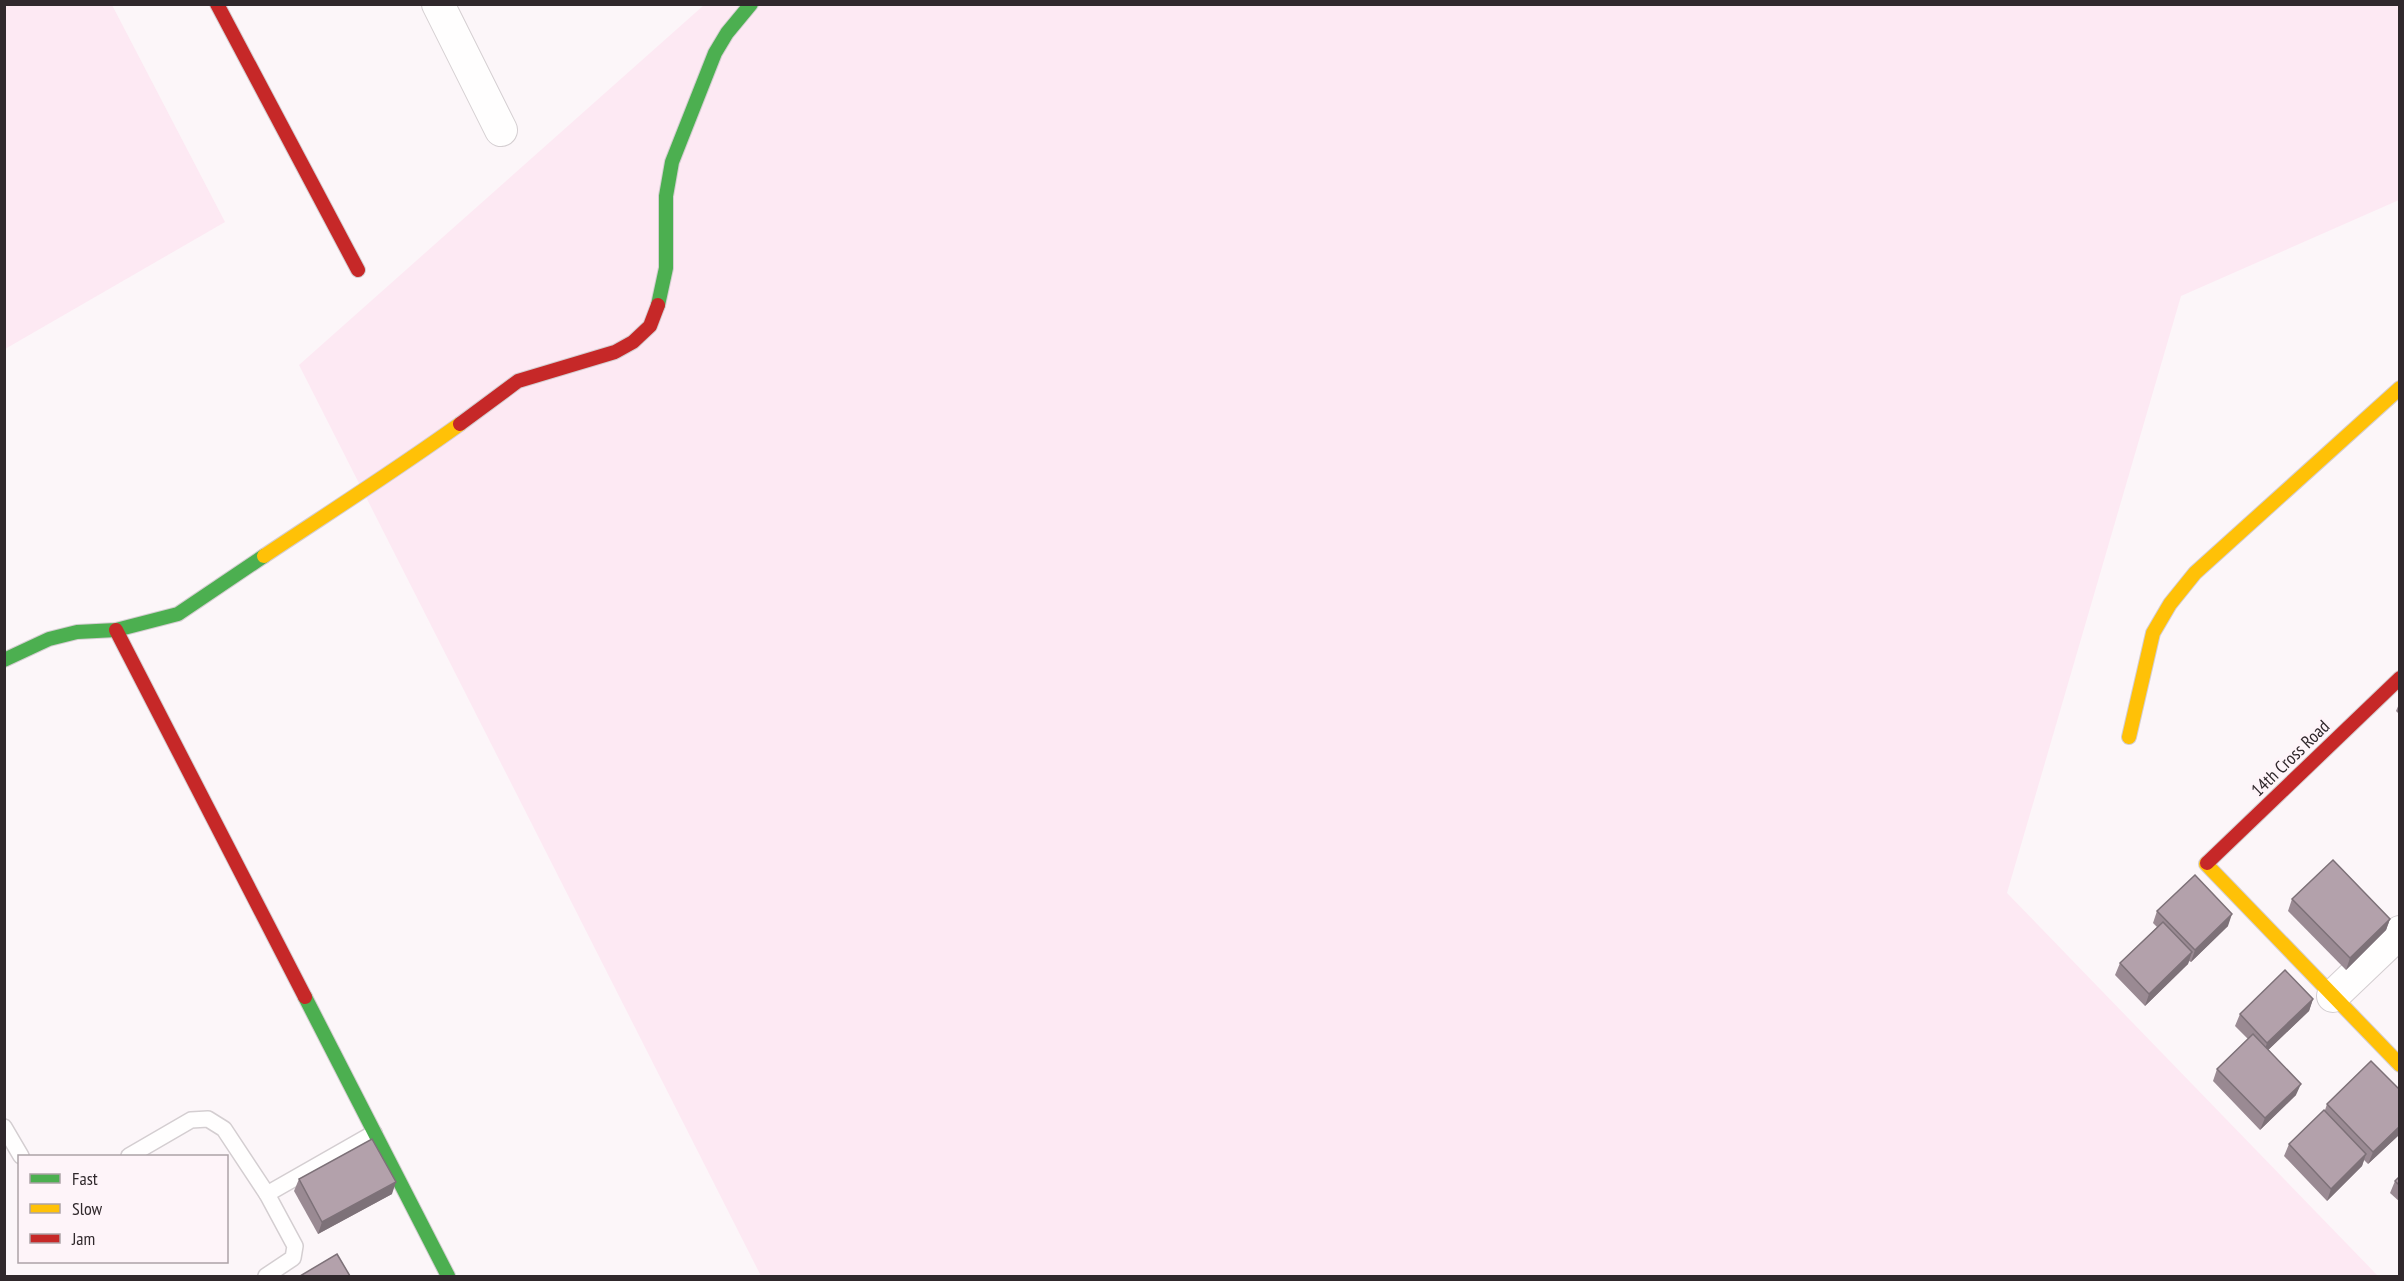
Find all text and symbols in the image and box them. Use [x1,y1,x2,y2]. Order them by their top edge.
street label: 14th Cross Road [2246,715,2334,801]
legend [18,1155,228,1263]
text: Fast [72,1167,98,1190]
text: Slow [72,1197,103,1220]
text: Jam [71,1227,95,1250]

